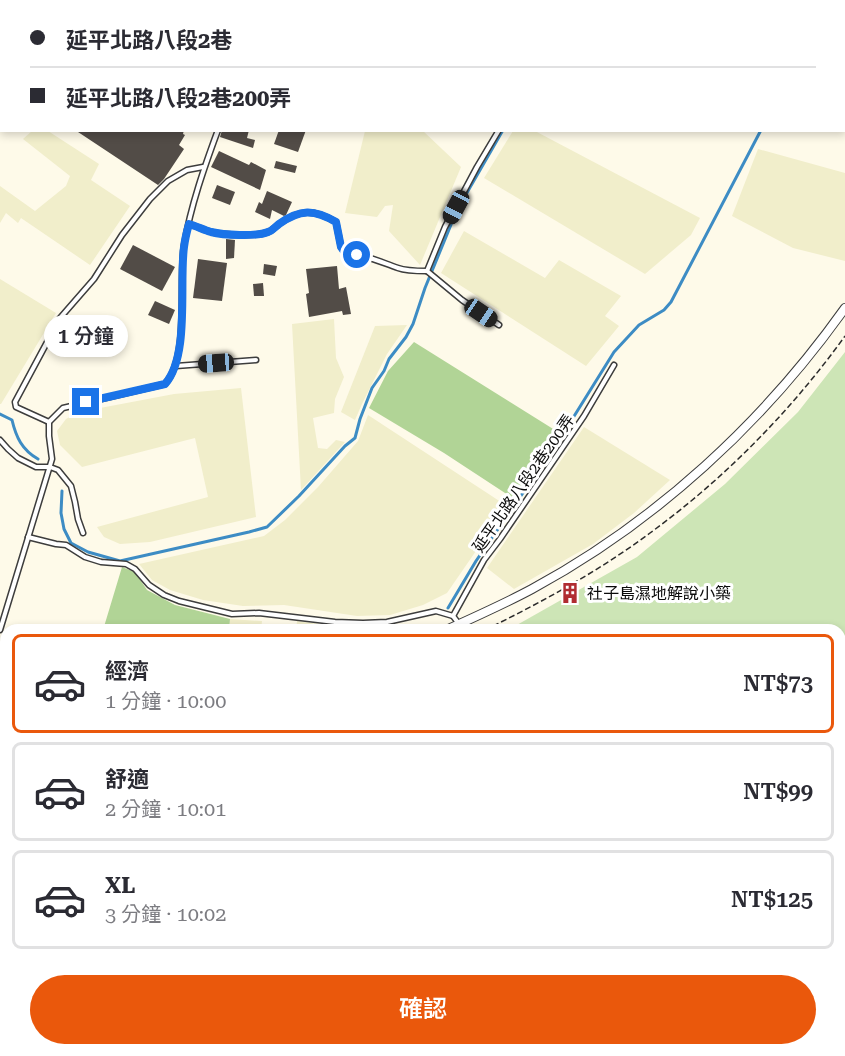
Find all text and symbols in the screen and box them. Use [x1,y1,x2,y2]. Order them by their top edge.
text: 延平北路八段2巷 [66,28,232,53]
text: 延平北路八段2巷200弄 [66,86,291,111]
car [440,187,472,227]
route start [343,241,370,268]
car [461,295,501,331]
callout: 1 分鐘 [44,315,128,357]
text: 1 分鐘 [58,324,114,348]
car [197,353,235,373]
route end [72,388,99,415]
street label: 延平北路八段2巷200弄 [469,411,578,556]
building icon: 社子島濕地解說小築 [558,581,582,605]
place label: 社子島濕地解說小築 [587,584,731,603]
icon: car [33,657,87,711]
text: 經濟 [105,659,149,684]
text: NT$73 [743,671,813,696]
text: 1 分鐘 · 10:00 [105,689,226,713]
icon: car [33,765,87,819]
text: 舒適 [105,767,149,792]
text: NT$99 [743,779,813,804]
text: 2 分鐘 · 10:01 [105,797,226,821]
icon: car [33,873,87,927]
text: XL [105,873,135,898]
text: NT$125 [731,887,813,912]
text: 3 分鐘 · 10:02 [105,902,226,926]
button: 確認 [30,975,816,1044]

